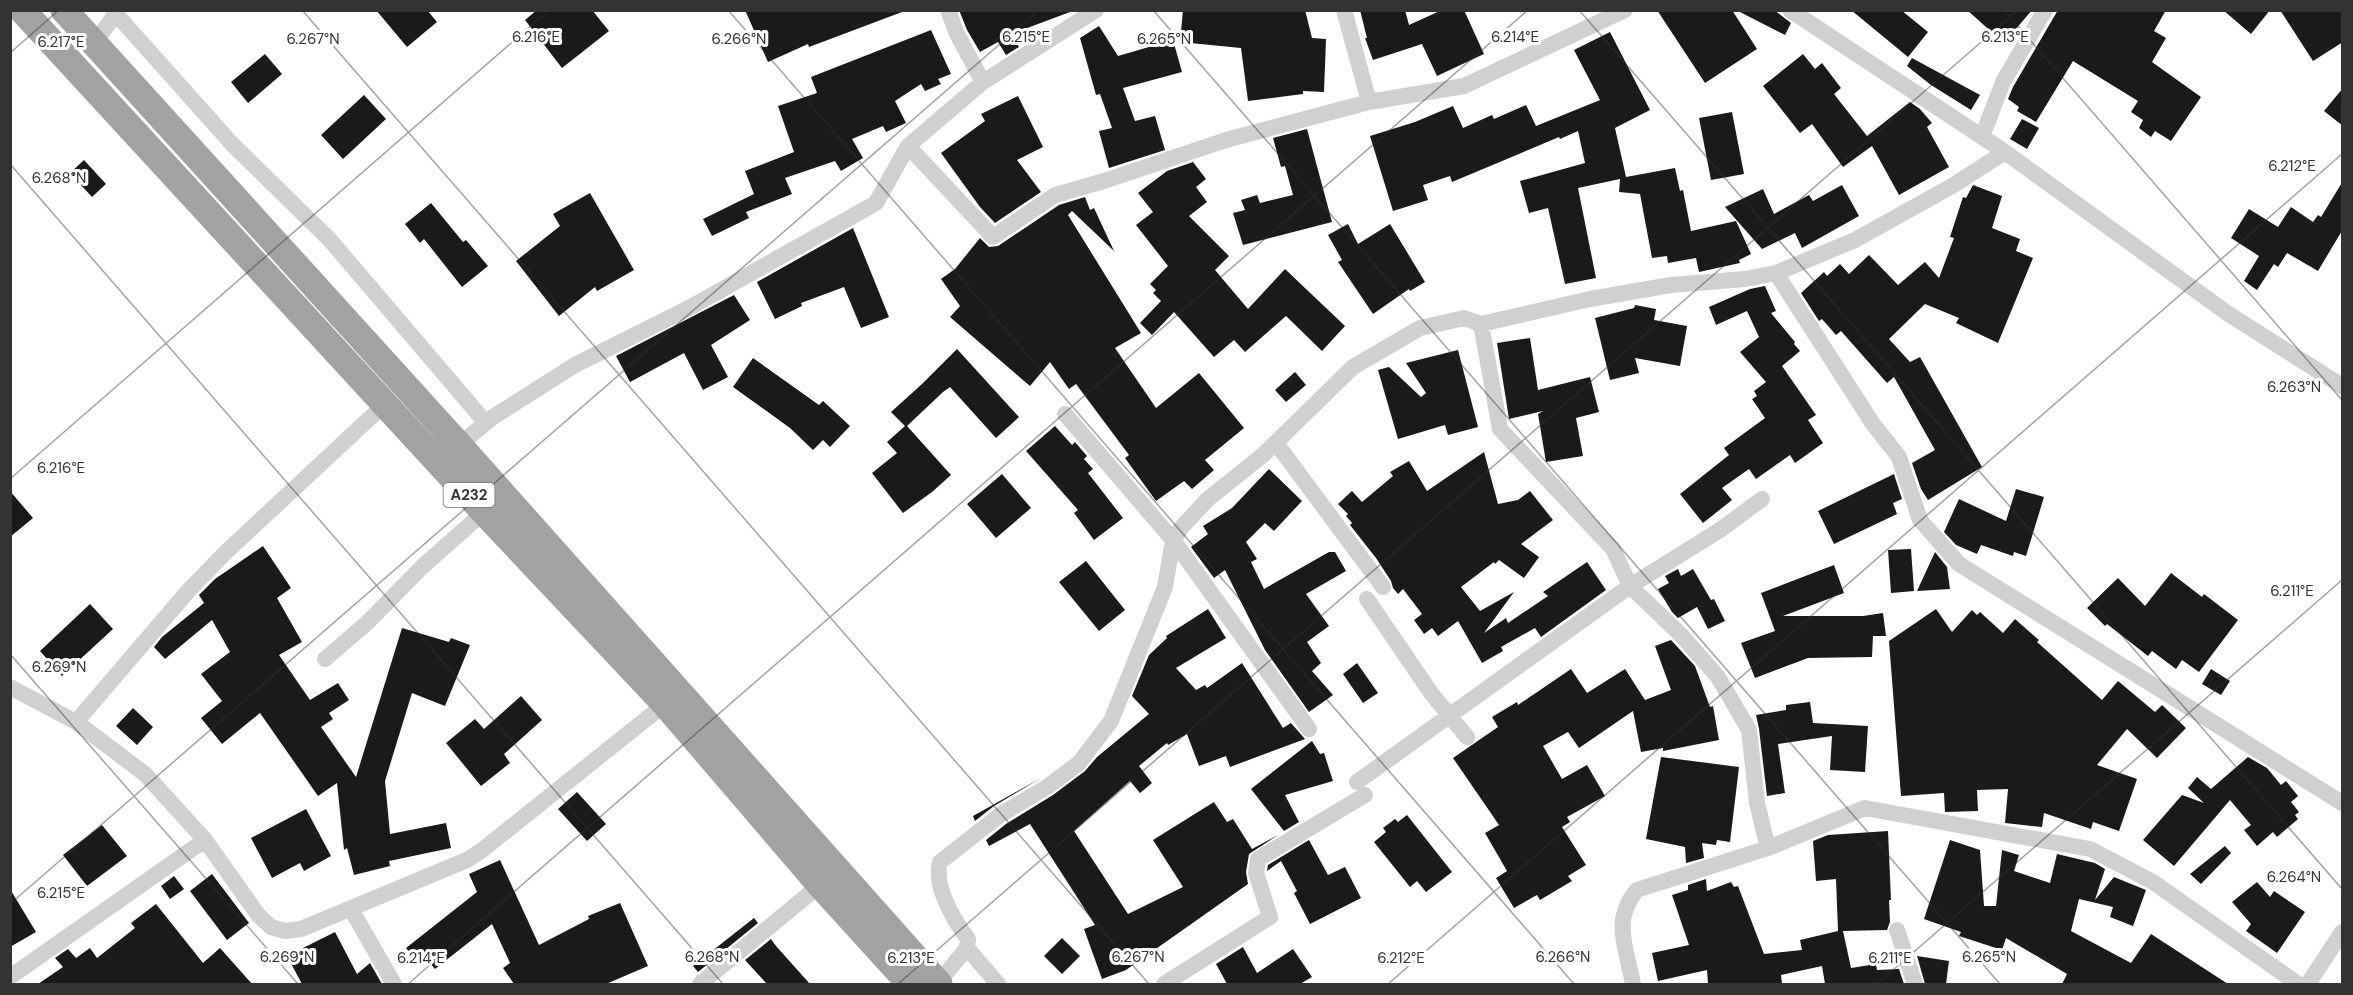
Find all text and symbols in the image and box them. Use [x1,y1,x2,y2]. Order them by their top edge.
text: 6.216°E [512,27,560,47]
text: 6.215°E [1002,27,1050,47]
text: 6.214°E [1491,27,1539,47]
text: 6.213°E [1981,27,2029,47]
text: 6.267°N [287,29,340,49]
text: 6.266°N [712,29,766,49]
text: 6.265°N [1137,29,1191,49]
text: 6.217°E [38,32,84,52]
text: 6.212°E [2268,156,2316,176]
text: 6.268°N [32,168,86,188]
text: 6.263°N [2267,377,2321,397]
text: 6.216°E [37,458,85,478]
road number: A232 [444,483,494,507]
text: 6.211°E [2270,581,2314,601]
text: 6.269°N [32,657,86,677]
text: 6.264°N [2267,867,2321,887]
text: 6.215°E [37,883,85,903]
text: 6.269°N [260,947,314,967]
text: 6.268°N [685,947,739,967]
text: 6.267°N [1112,947,1165,967]
text: 6.266°N [1536,947,1590,967]
text: 6.265°N [1962,947,2016,967]
text: 6.214°E [397,948,445,968]
text: 6.213°E [887,948,935,968]
text: 6.212°E [1377,948,1425,968]
text: 6.211°E [1868,948,1912,968]

